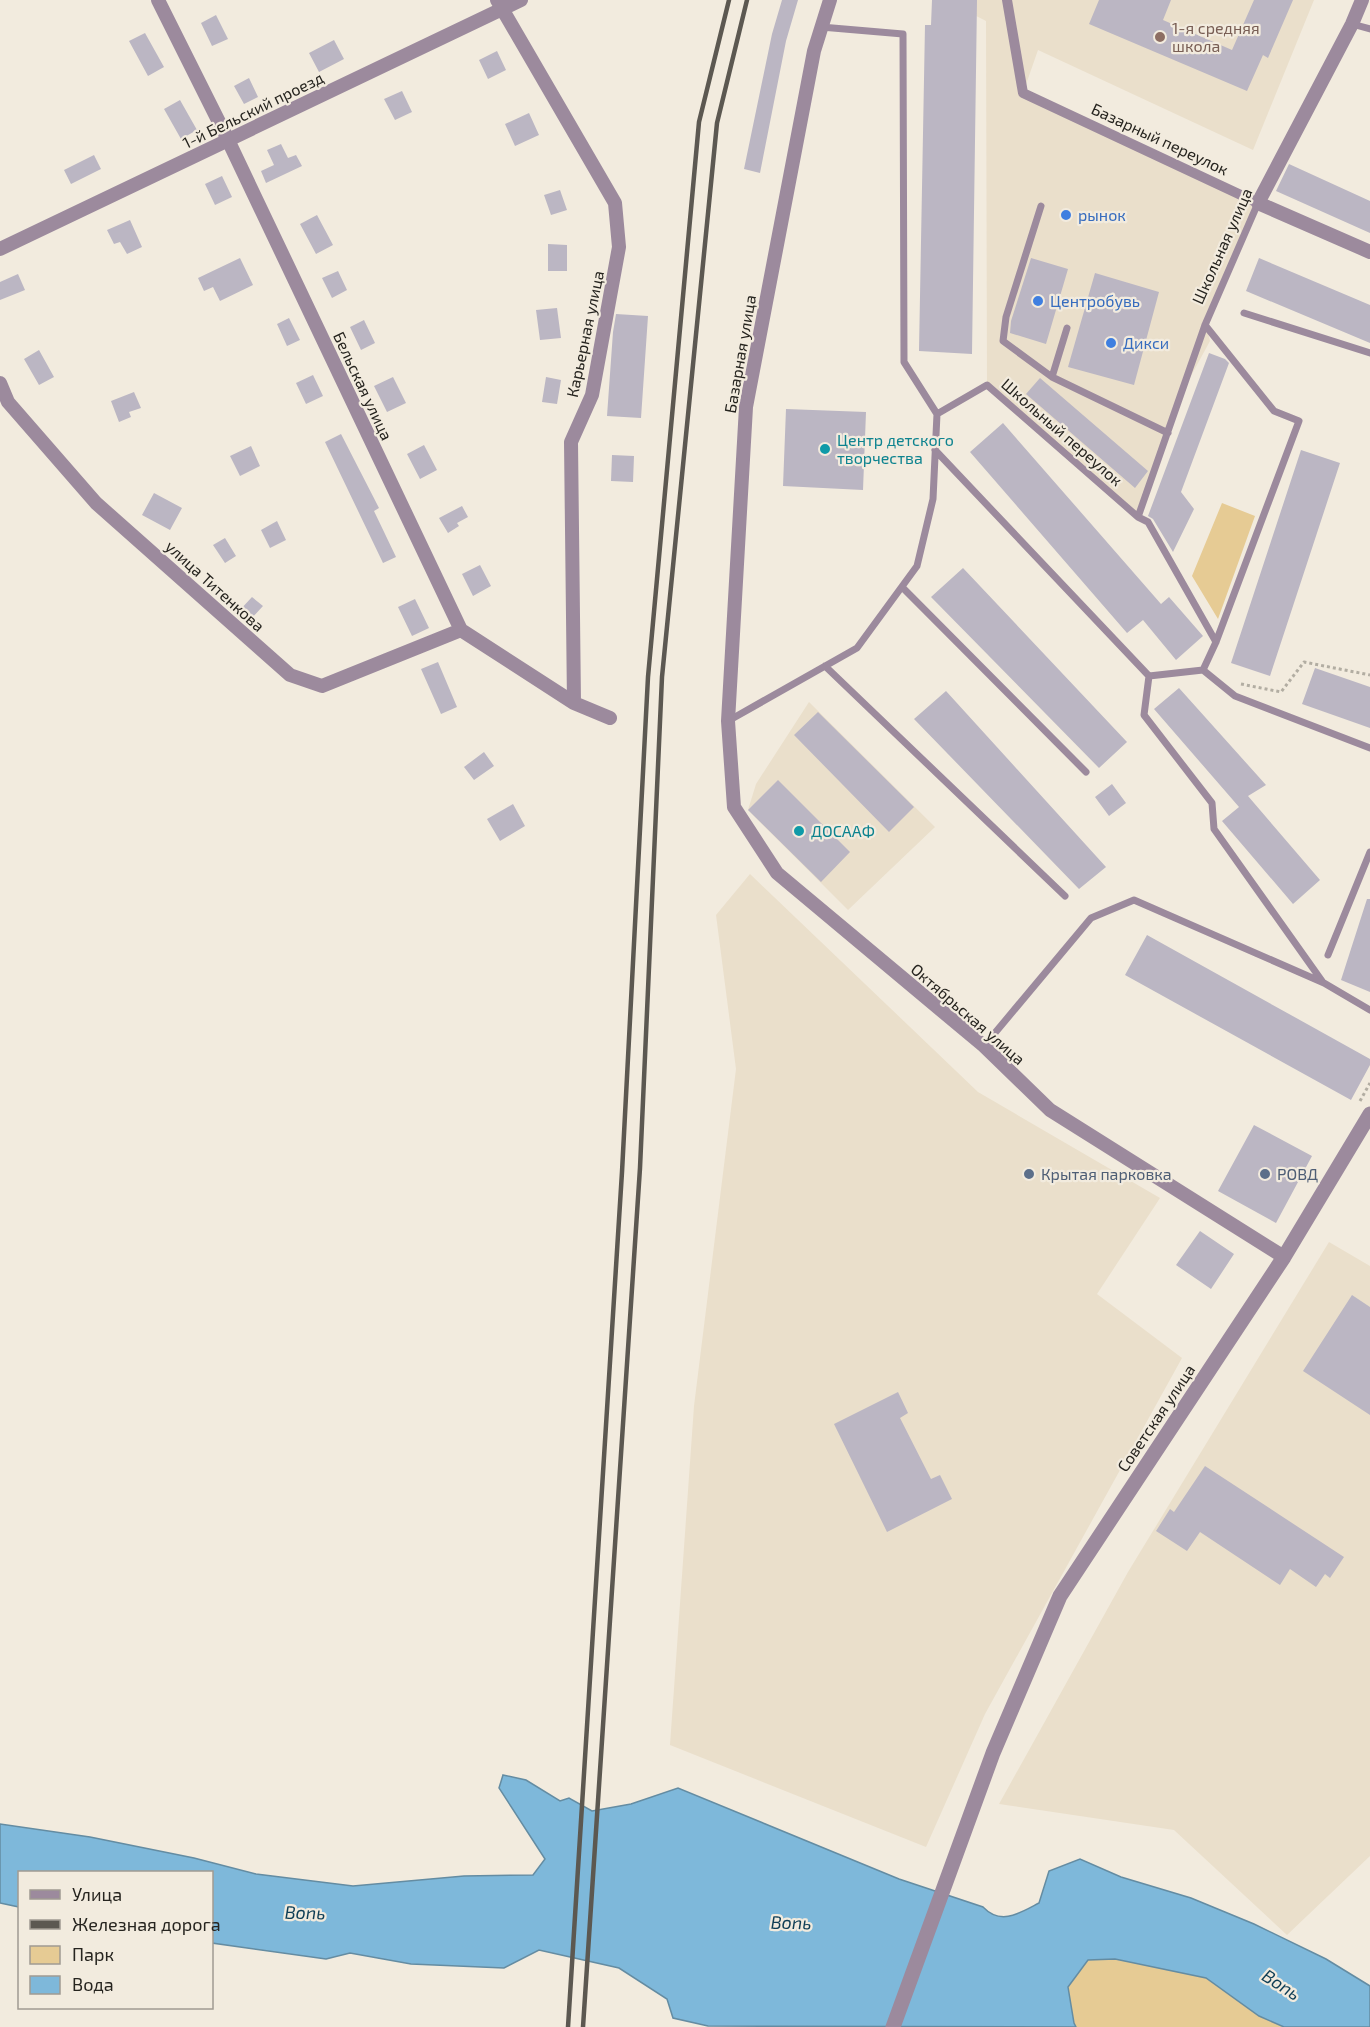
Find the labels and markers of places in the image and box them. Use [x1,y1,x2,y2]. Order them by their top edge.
place label: 1-я средняя школа [1172,18,1260,55]
marker: 1-я средняя школа [1153,30,1167,44]
place label: рынок [1078,205,1126,224]
marker: рынок [1059,208,1073,222]
place label: Центробувь [1050,291,1140,311]
marker: Центробувь [1031,294,1045,308]
place label: Дикси [1123,333,1169,352]
marker: Дикси [1104,336,1118,350]
place label: Центр детского творчества [837,430,954,467]
marker: Центр детского творчества [818,442,832,456]
place label: ДОСААФ [811,821,875,840]
marker: ДОСААФ [792,824,806,838]
place label: Крытая парковка [1041,1164,1172,1183]
place label: РОВД [1277,1164,1318,1183]
marker: Крытая парковка [1022,1167,1036,1181]
marker: РОВД [1258,1167,1272,1181]

